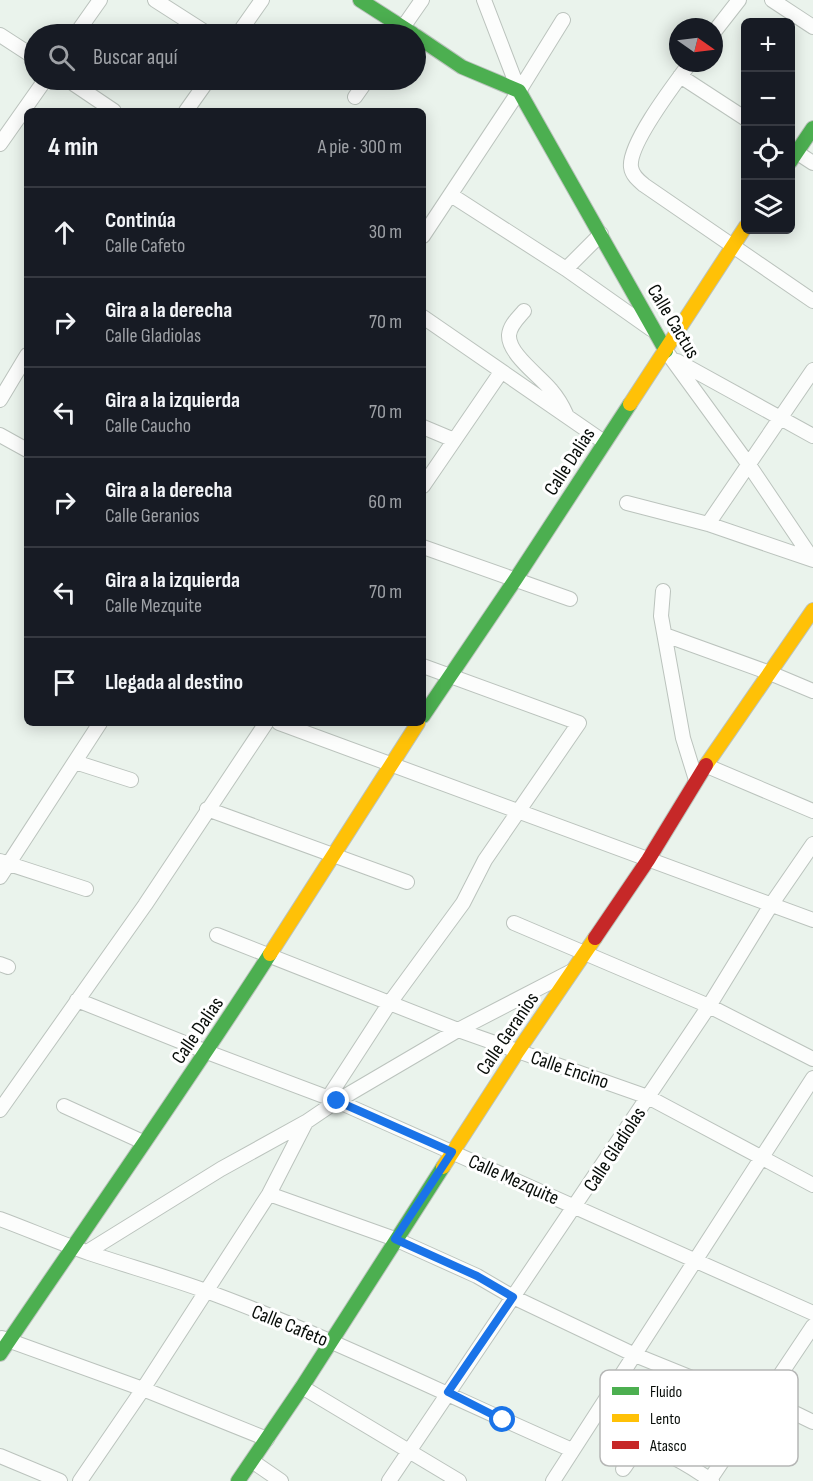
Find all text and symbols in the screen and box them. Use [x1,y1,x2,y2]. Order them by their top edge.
north arrow [669,18,723,72]
map controls [741,18,795,234]
button: + [741,18,795,72]
search box [24,24,426,90]
icon: search [45,41,78,74]
text: Buscar aquí [93,44,178,71]
button: − [741,72,795,126]
button: locate [741,126,795,180]
text: 4 min [48,132,98,163]
text: A pie · 300 m [318,135,402,159]
button: layers [741,180,795,234]
text: Continúa [105,207,176,234]
icon: ahead [48,216,81,249]
text: 30 m [369,220,402,244]
text: Calle Cafeto [105,234,185,258]
street label: Calle Cactus [642,280,705,363]
text: Gira a la derecha [105,297,232,324]
icon: right [48,306,81,339]
text: 70 m [369,310,402,334]
text: Calle Gladiolas [105,324,201,348]
text: Gira a la izquierda [105,387,240,414]
icon: left [48,396,81,429]
text: 70 m [369,400,402,424]
text: Calle Caucho [105,414,191,438]
street label: Calle Dalias [539,423,601,500]
text: Gira a la derecha [105,477,232,504]
icon: right [48,486,81,519]
text: 60 m [368,490,402,514]
text: Calle Geranios [105,504,200,528]
text: Gira a la izquierda [105,567,240,594]
icon: left [48,576,81,609]
text: 70 m [369,580,402,604]
text: Calle Mezquite [105,594,202,618]
icon: arrive [48,666,81,699]
text: Llegada al destino [105,669,243,696]
street label: Calle Geranios [471,988,544,1080]
street label: Calle Dalias [167,992,229,1069]
street label: Calle Encino [527,1045,612,1094]
route end [323,1087,349,1113]
street label: Calle Gladiolas [579,1103,651,1196]
street label: Calle Mezquite [464,1149,563,1211]
street label: Calle Cafeto [248,1300,331,1352]
legend [600,1370,798,1466]
text: Fluido [650,1383,682,1402]
route start [489,1406,515,1432]
text: Lento [650,1410,681,1429]
text: Atasco [649,1437,687,1456]

